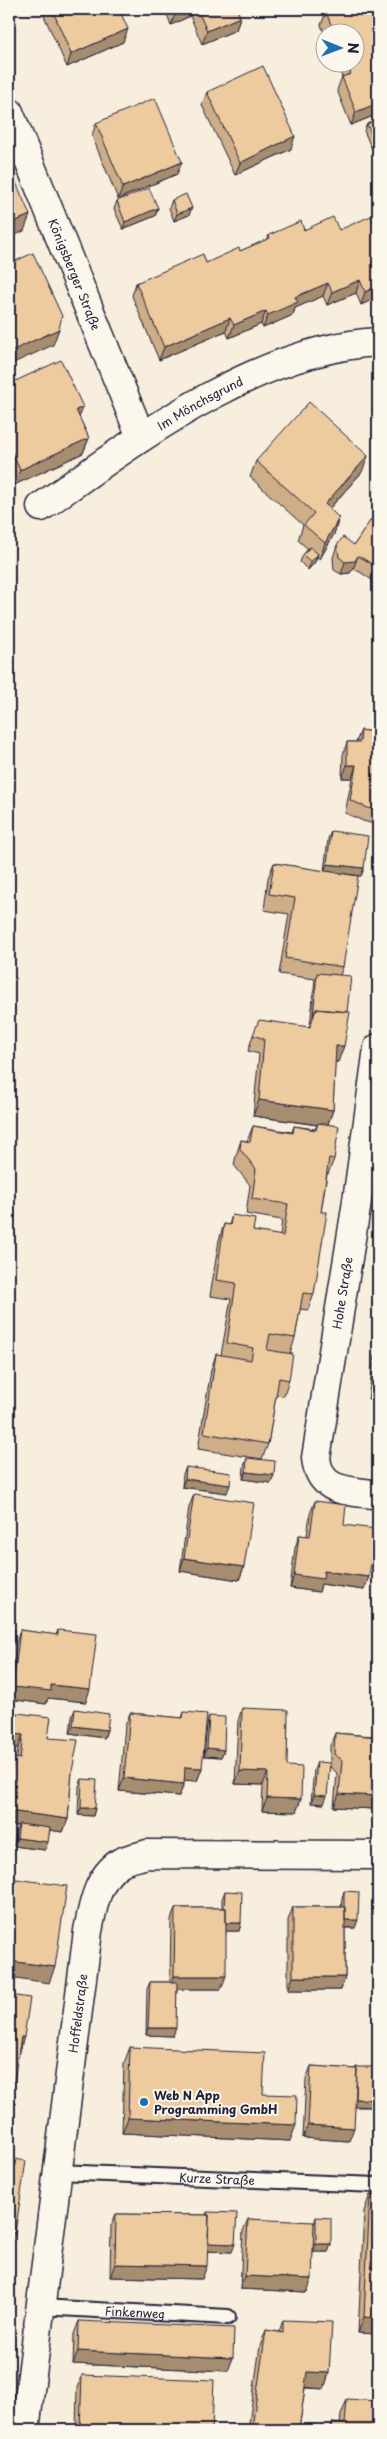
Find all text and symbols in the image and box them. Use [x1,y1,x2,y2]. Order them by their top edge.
north arrow [314,22,364,72]
text: N [343,43,364,54]
street label: Königsberger Straße [44,216,106,333]
street label: Im Mönchsgrund [153,372,246,434]
street label: Hohe Straße [327,1256,357,1330]
street label: Hoffeldstraße [64,1973,92,2054]
place label: Web N App Programming GmbH [154,2086,277,2118]
marker: Web N App Programming GmbH [138,2096,150,2108]
street label: Kurze Straße [179,2168,255,2189]
street label: Finkenweg [104,2301,165,2323]

